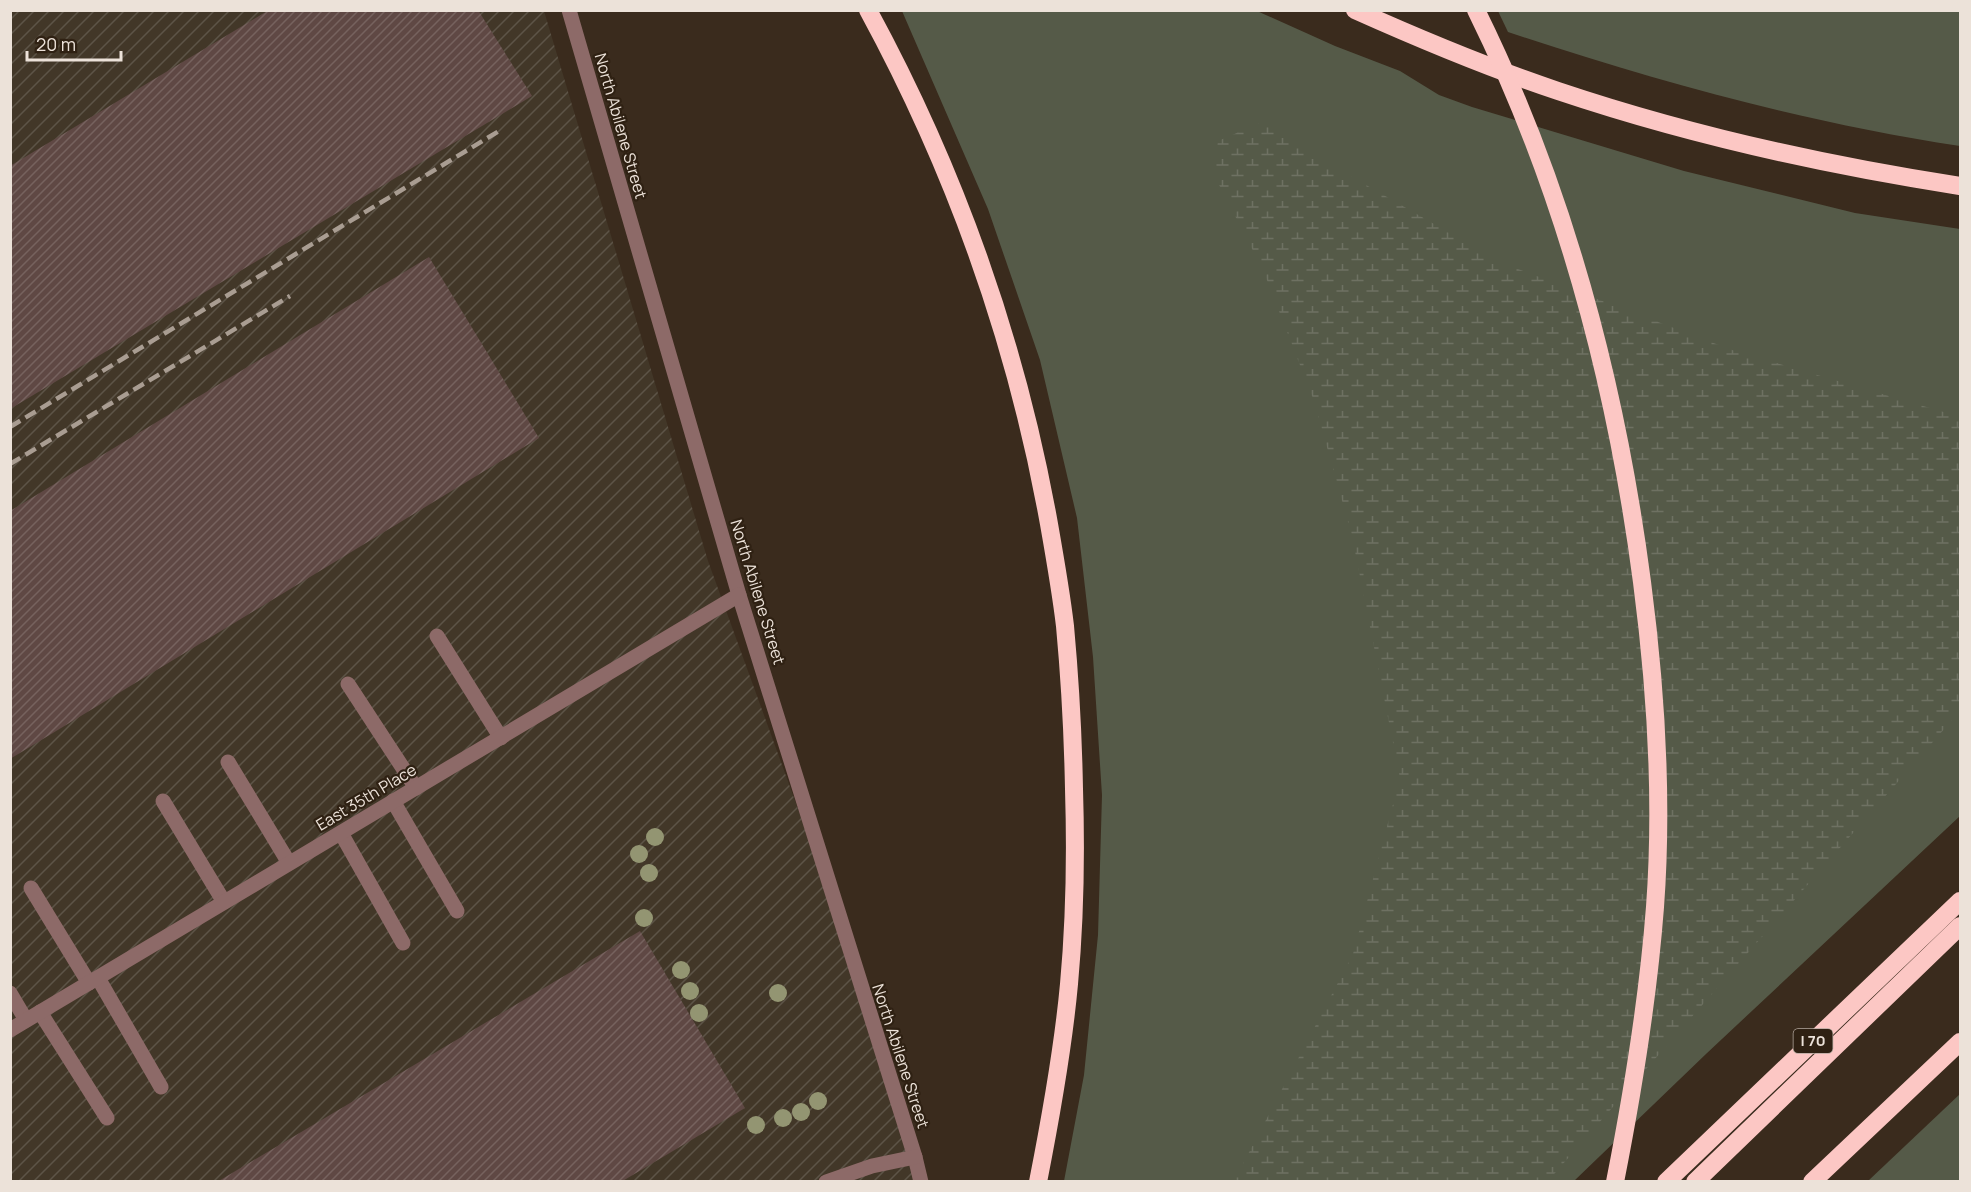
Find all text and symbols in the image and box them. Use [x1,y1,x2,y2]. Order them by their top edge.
scale bar [27,24,122,62]
text: 20 m [36,32,76,56]
street label: North Abilene Street [590,51,652,201]
street label: North Abilene Street [725,517,791,667]
street label: East 35th Place [312,758,420,836]
street label: North Abilene Street [867,981,935,1131]
road number: I 70 [1794,1029,1832,1053]

